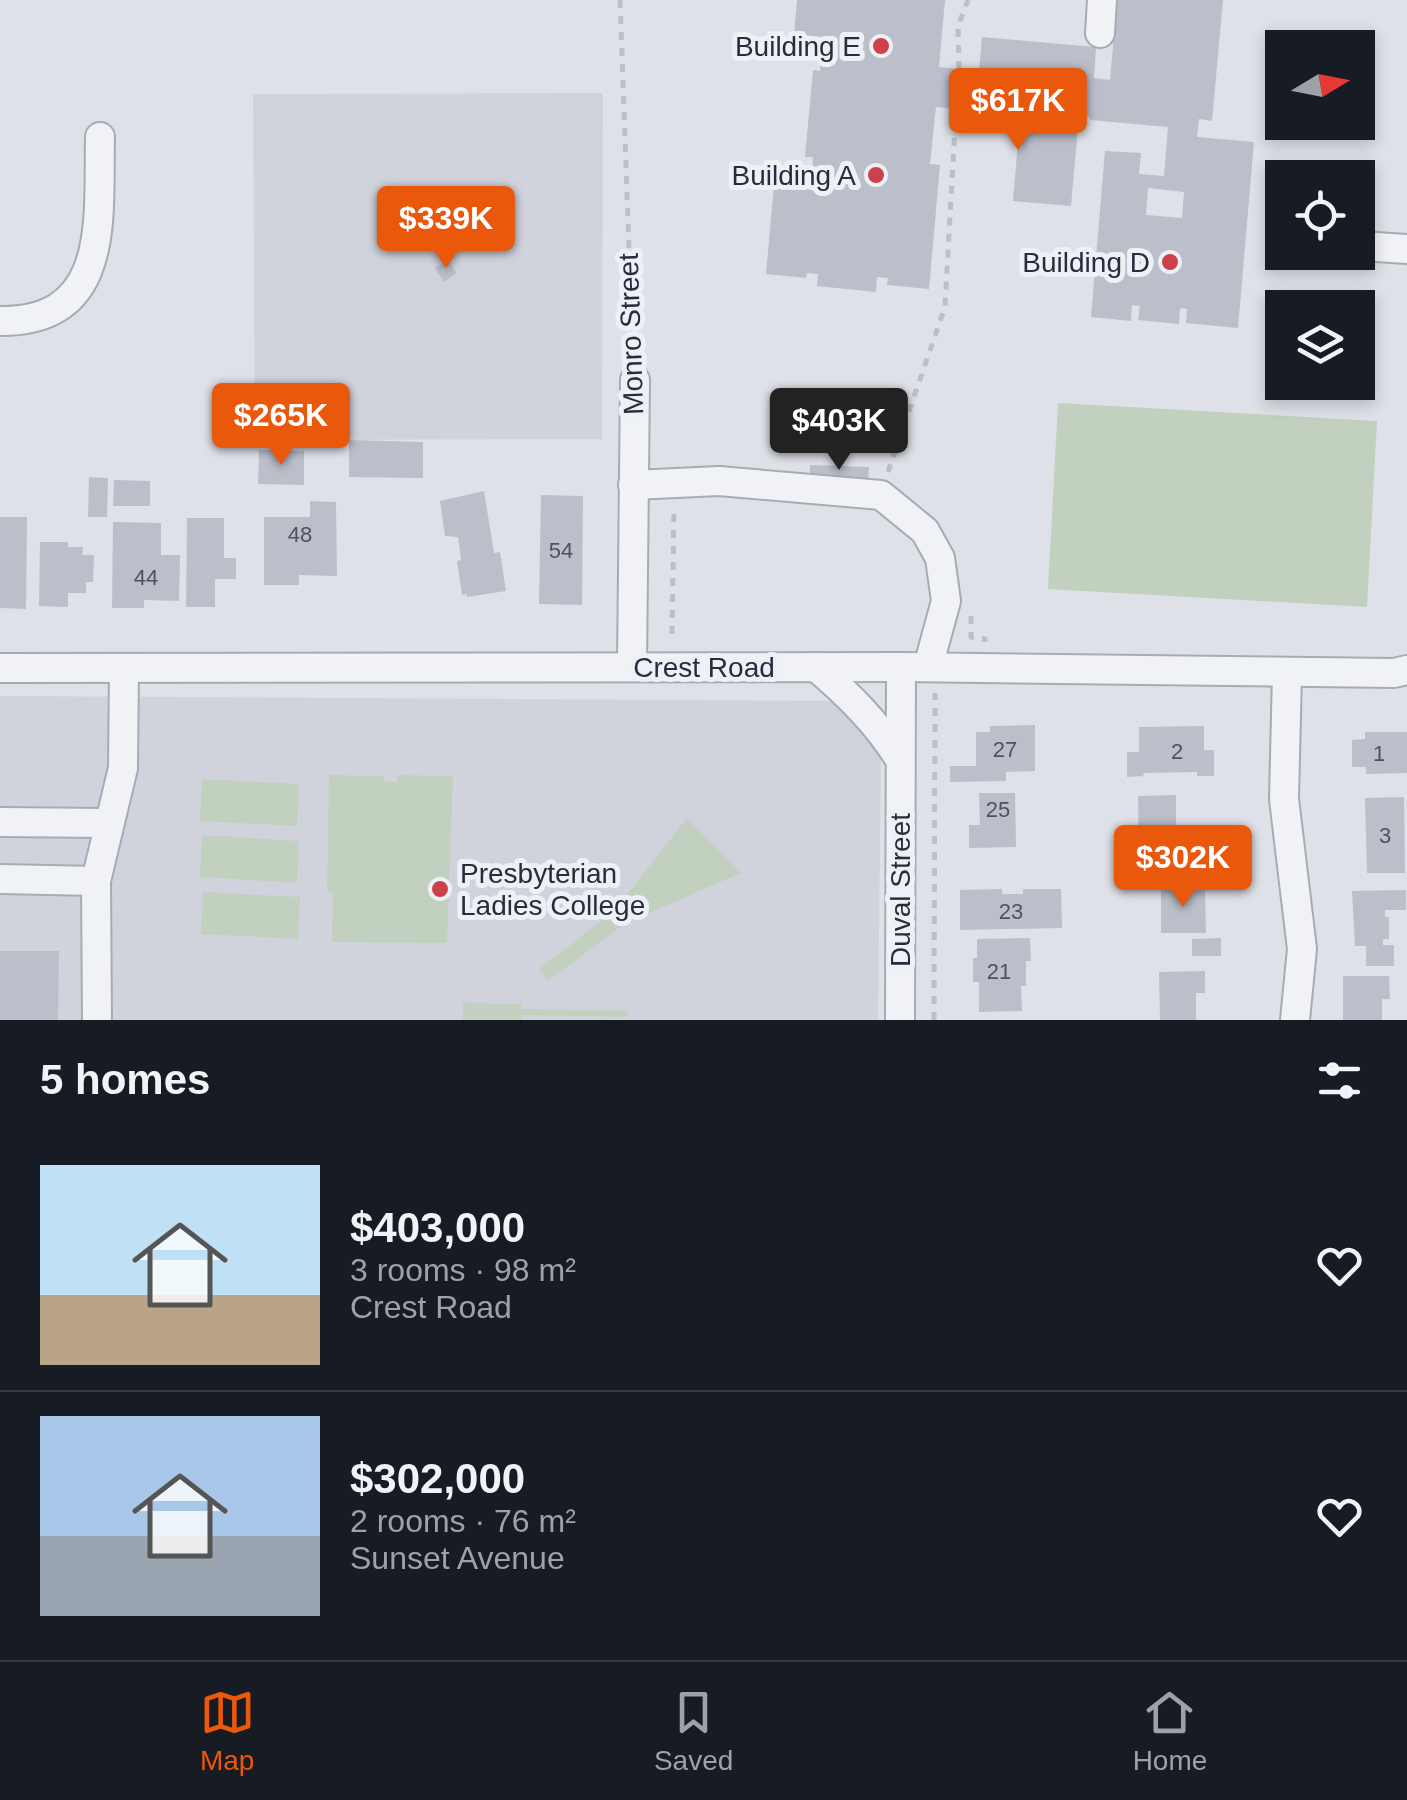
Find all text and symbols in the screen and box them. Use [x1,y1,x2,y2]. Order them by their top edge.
north arrow [1265,30,1375,140]
map controls [1265,30,1375,400]
place label: Building E [735,31,861,62]
marker: Building E [870,35,892,57]
pin: $617K [948,68,1088,153]
text: $617K [971,82,1065,118]
place label: Building A [731,160,856,191]
button: locate [1265,160,1375,270]
marker: Building A [865,164,887,186]
pin: $339K [376,186,516,271]
text: $339K [399,200,493,236]
place label: Building D [1022,247,1150,278]
marker: Building D [1159,251,1181,273]
street label: Monro Street [613,252,649,415]
button: layers [1265,290,1375,400]
pin: $265K [211,383,351,468]
pin: $403K [769,388,909,473]
text: $265K [234,397,328,433]
text: $403K [792,402,886,438]
house number: 48 [288,522,312,547]
house number: 54 [549,538,573,563]
house number: 44 [134,565,158,590]
street label: Crest Road [633,652,775,683]
house number: 27 [993,737,1017,762]
house number: 2 [1171,739,1183,764]
house number: 1 [1373,741,1385,766]
house number: 25 [986,797,1010,822]
street label: Duval Street [885,813,916,967]
house number: 3 [1379,823,1391,848]
pin: $302K [1113,825,1253,910]
text: $302K [1136,839,1230,875]
place label: Presbyterian Ladies College [460,858,645,921]
marker: Presbyterian Ladies College [429,878,451,900]
house number: 23 [999,899,1023,924]
house number: 21 [987,959,1011,984]
icon: filters [1312,1053,1367,1108]
text: 5 homes [40,1056,210,1103]
text: $403,000 [350,1204,525,1251]
icon: home [120,1205,240,1325]
icon: heart [1312,1238,1367,1293]
text: 3 rooms · 98 m² [350,1252,576,1288]
text: Crest Road [350,1289,512,1325]
text: $302,000 [350,1455,525,1502]
icon: home [120,1456,240,1576]
icon: heart [1312,1489,1367,1544]
text: 2 rooms · 76 m² [350,1503,576,1539]
text: Sunset Avenue [350,1540,565,1576]
tab: Map [200,1685,255,1777]
tab: Saved [654,1685,733,1777]
tab: Home [1133,1685,1207,1777]

